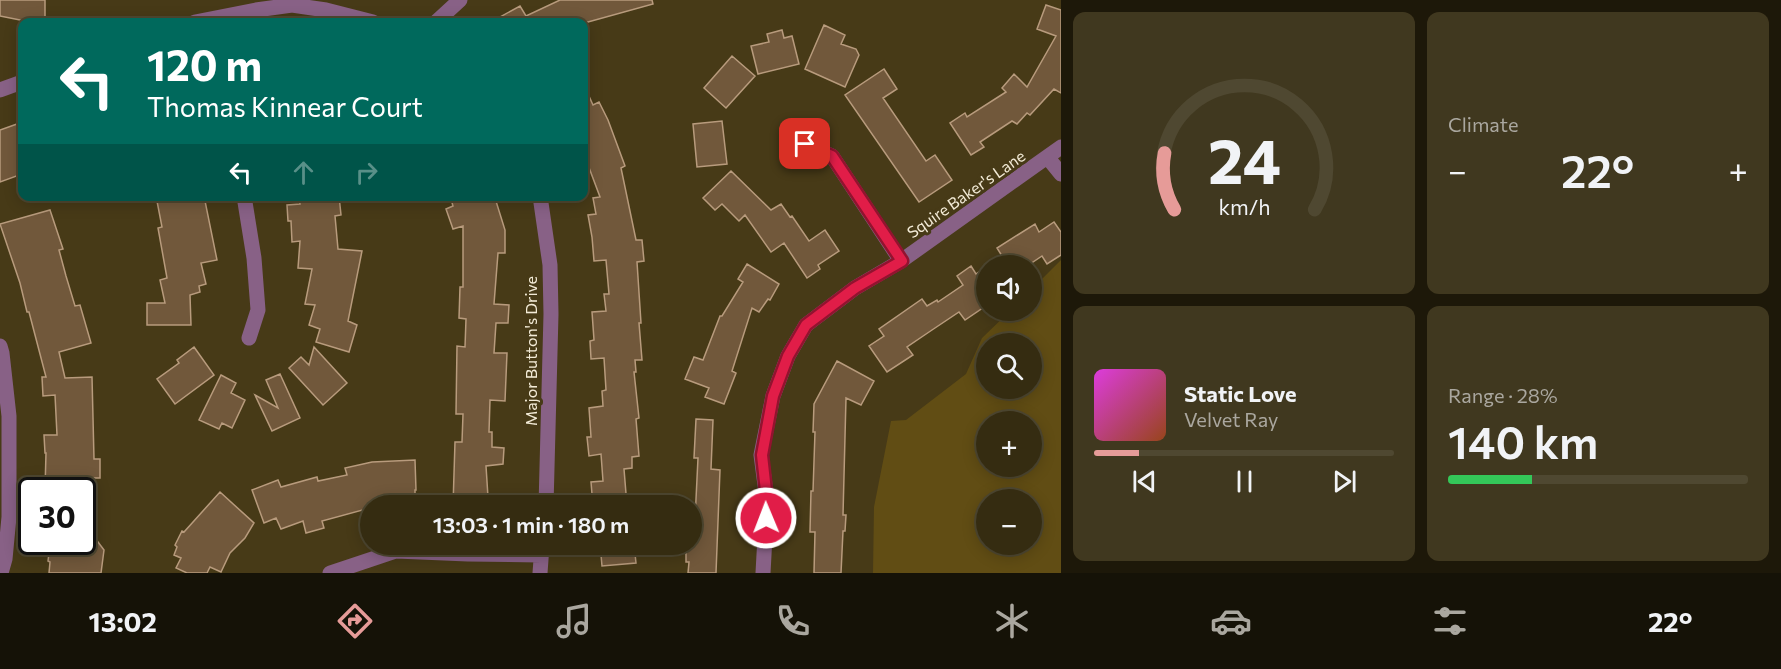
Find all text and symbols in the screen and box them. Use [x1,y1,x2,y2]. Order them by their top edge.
text: 120 m [147,38,262,90]
icon: left [48,42,126,120]
text: Thomas Kinnear Court [147,90,423,123]
text: Climate [1448,112,1518,136]
pin [779,118,830,169]
text: 24 [1208,121,1280,197]
icon: arrive [788,127,821,160]
text: 22° [1561,142,1634,197]
street label: Squire Baker's Lane [903,146,1028,242]
text: − [1448,149,1467,190]
text: + [1729,149,1748,190]
icon: left [224,156,257,189]
icon: ahead [287,156,320,189]
icon: right [350,156,383,189]
text: km/h [1218,193,1270,219]
map controls [976,255,1042,555]
button: sound [976,255,1042,321]
street label: Major Button's Drive [521,276,540,426]
button: search [976,333,1042,399]
text: Static Love [1184,380,1297,407]
text: Range · 28% [1448,383,1558,407]
text: Velvet Ray [1184,407,1278,431]
button: + [976,411,1042,477]
text: 140 km [1448,413,1598,468]
icon: previous [1128,465,1161,498]
icon: pause [1228,465,1261,498]
icon: next [1328,465,1361,498]
speed limit sign: 30 [18,477,96,555]
position arrow [734,486,798,550]
button: − [976,489,1042,555]
text: 13:03 · 1 min · 180 m [433,511,629,538]
icon: directions [334,600,376,642]
icon: music [553,600,595,642]
icon: phone [772,600,814,642]
icon: climate [991,600,1033,642]
icon: car [1210,600,1252,642]
icon: filters [1429,600,1471,642]
text: 13:02 [89,605,157,638]
text: 22° [1648,605,1692,638]

